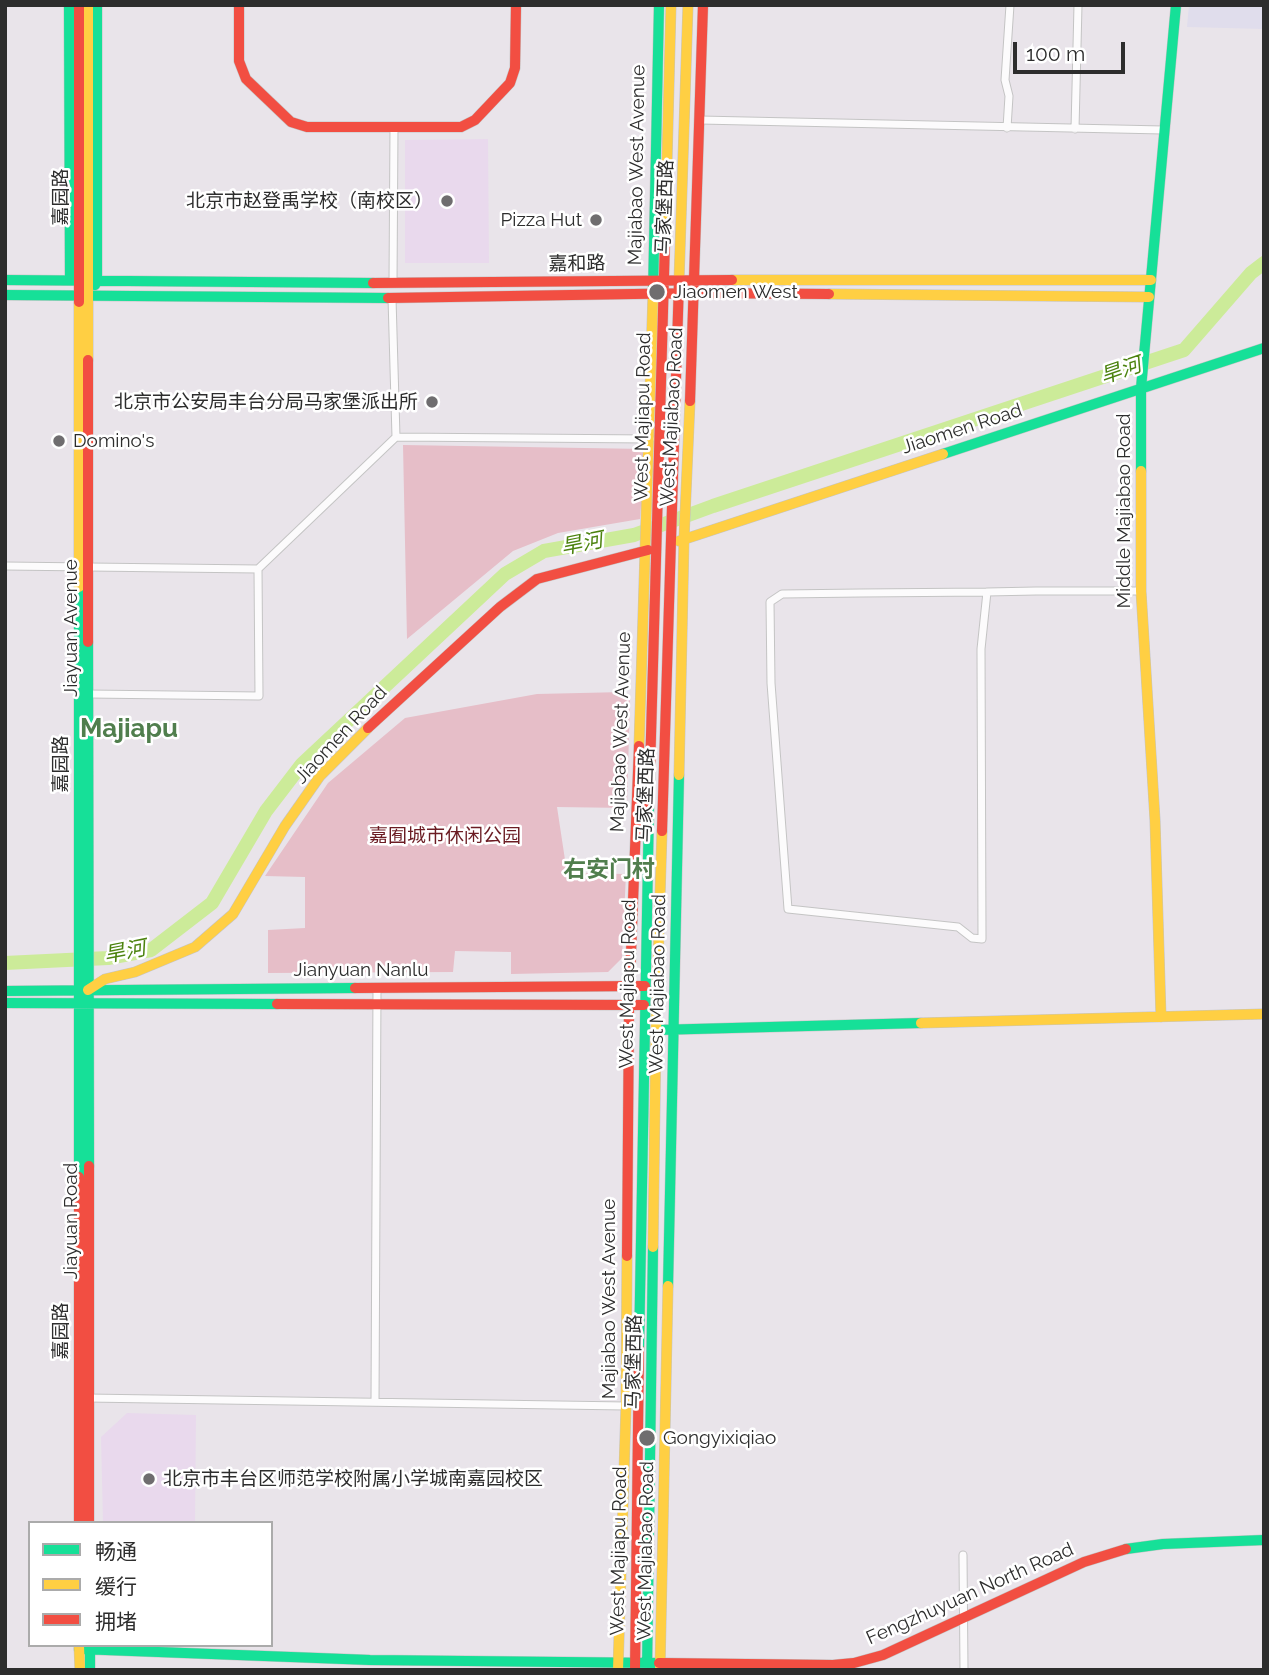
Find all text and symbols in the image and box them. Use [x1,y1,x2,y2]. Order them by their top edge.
scale bar [1017,28,1129,72]
text: 100 m [1026,41,1085,66]
street label: Majiabao West Avenue [624,64,650,266]
street label: 马家堡西路 [652,159,678,255]
street label: 嘉园路 [50,169,72,225]
place label: 北京市赵登禹学校（南校区） [186,190,433,212]
marker: 北京市赵登禹学校（南校区） [439,193,455,209]
place label: Pizza Hut [500,209,582,231]
marker: Pizza Hut [588,212,604,228]
street label: 嘉和路 [548,252,606,276]
place label: Jiaomen West [673,281,798,303]
marker: Jiaomen West [647,282,667,302]
street label: West Majiabao Road [656,327,688,507]
street label: West Majiapu Road [630,332,656,502]
water label: 旱河 [1097,352,1145,390]
place label: 北京市公安局丰台分局马家堡派出所 [114,391,418,413]
marker: 北京市公安局丰台分局马家堡派出所 [424,394,440,410]
street label: Jiaomen Road [899,399,1025,459]
street label: Middle Majiabao Road [1113,413,1135,609]
place label: Domino's [73,430,154,452]
marker: Domino's [51,433,67,449]
water label: 旱河 [559,528,605,560]
street label: Jiayuan Avenue [60,559,82,697]
street label: Majiabao West Avenue [606,631,636,833]
street label: Jiaomen Road [290,681,392,789]
district label: Majiapu [80,713,178,745]
street label: 嘉园路 [50,736,72,792]
street label: 马家堡西路 [633,747,659,843]
park label: 嘉囿城市休闲公园 [369,825,521,847]
district label: 右安门村 [563,856,655,884]
street label: West Majiabao Road [645,894,671,1074]
street label: West Majiapu Road [615,899,641,1069]
water label: 旱河 [102,936,148,968]
street label: Jianyuan Nanlu [294,959,428,981]
street label: Jiayuan Road [60,1163,82,1279]
street label: Majiabao West Avenue [598,1199,620,1399]
street label: 嘉园路 [50,1303,72,1359]
street label: 马家堡西路 [622,1314,646,1410]
place label: Gongyixiqiao [663,1427,776,1449]
marker: Gongyixiqiao [637,1428,657,1448]
street label: West Majiabao Road [633,1461,659,1641]
street label: West Majiapu Road [606,1466,632,1636]
place label: 北京市丰台区师范学校附属小学城南嘉园校区 [163,1468,543,1490]
marker: 北京市丰台区师范学校附属小学城南嘉园校区 [141,1471,157,1487]
legend [28,1521,273,1647]
street label: Fengzhuyuan North Road [863,1538,1077,1650]
text: 畅通 [95,1539,137,1564]
text: 缓行 [95,1574,137,1599]
text: 拥堵 [95,1609,137,1634]

